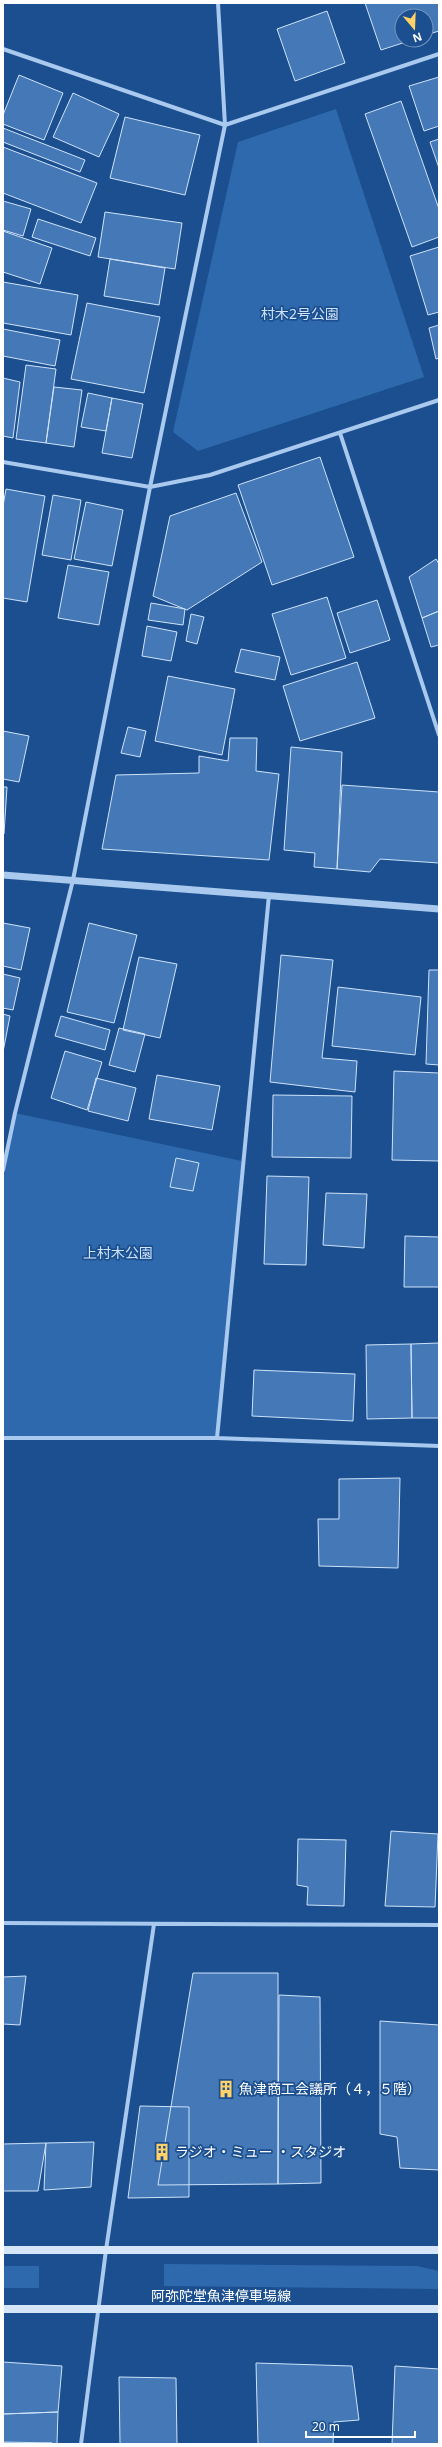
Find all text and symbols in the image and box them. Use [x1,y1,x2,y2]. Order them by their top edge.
north arrow [394,8,434,48]
text: N [411,29,424,46]
park label: 村木2号公園 [261,304,339,323]
park label: 上村木公園 [83,1243,153,1262]
building icon: 魚津商工会議所（４，５階） [216,2079,236,2099]
place label: 魚津商工会議所（４，５階） [239,2079,421,2098]
building icon: ラジオ・ミュー ・スタジオ [152,2142,172,2162]
place label: ラジオ・ミュー ・スタジオ [175,2142,346,2161]
street label: 阿弥陀堂魚津停車場線 [151,2286,291,2305]
scale bar [306,2413,415,2439]
text: 20 m [312,2418,340,2435]

